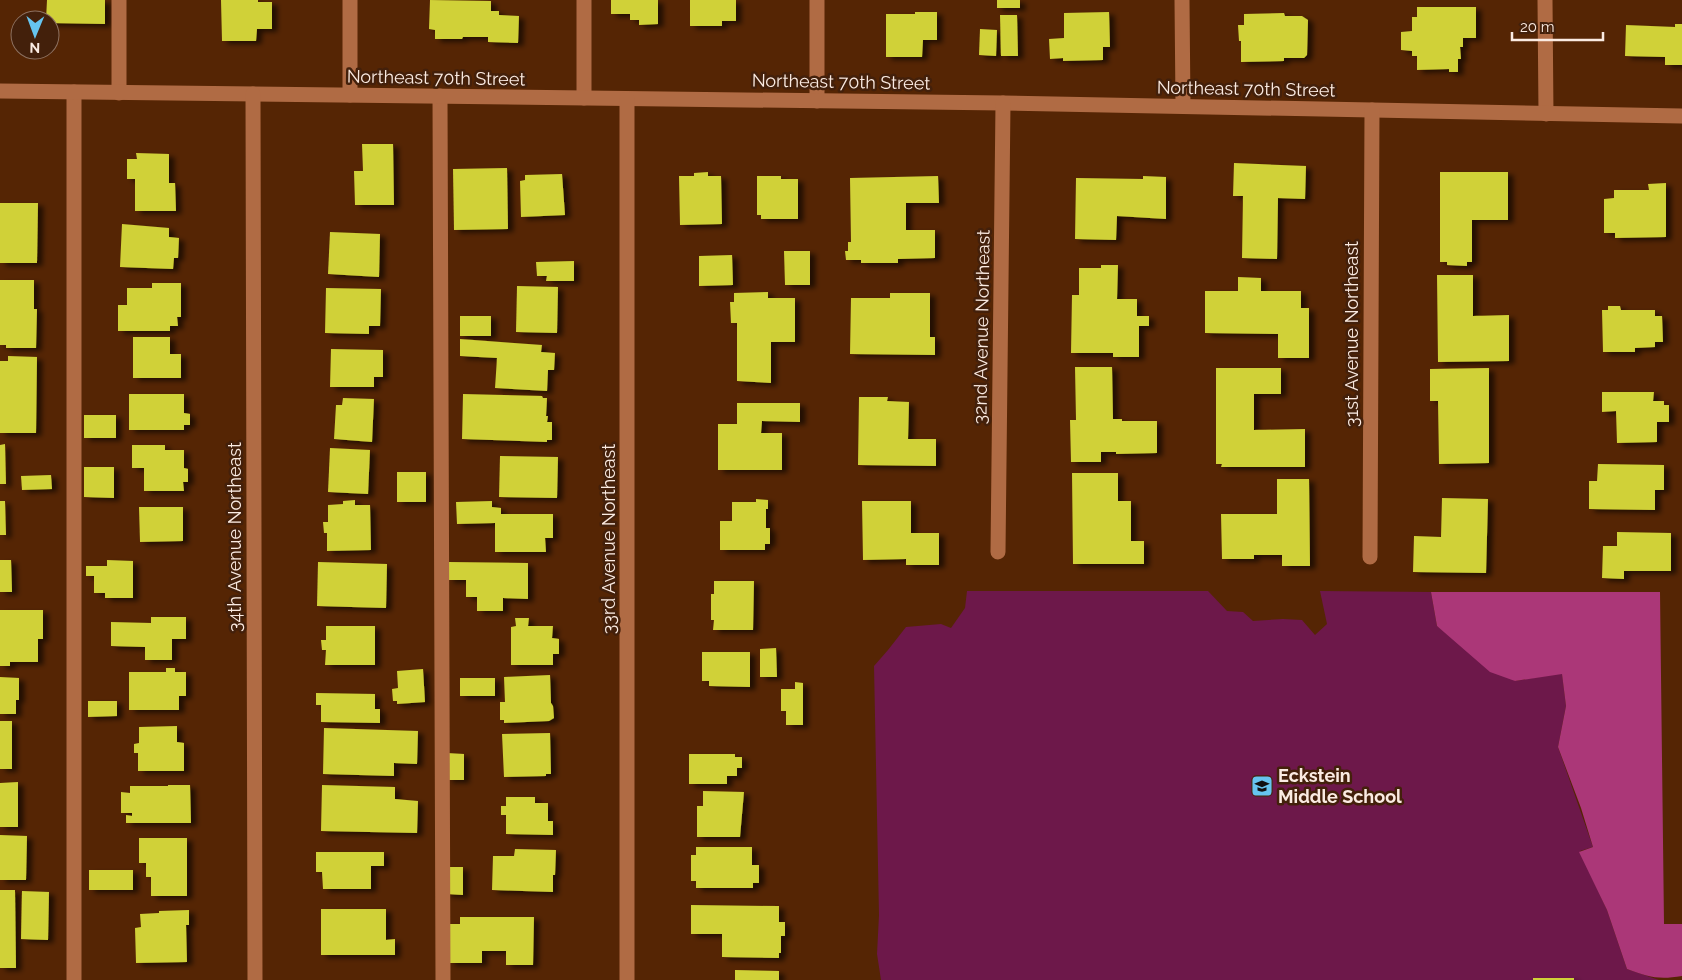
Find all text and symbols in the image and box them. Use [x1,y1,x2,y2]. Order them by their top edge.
north arrow [10,10,60,60]
scale bar [1512,10,1603,42]
text: 20 m [1520,18,1555,36]
text: N [29,40,40,56]
street label: Northeast 70th Street [347,65,525,90]
street label: Northeast 70th Street [752,69,930,94]
street label: Northeast 70th Street [1157,76,1335,101]
street label: 32nd Avenue Northeast [969,229,994,425]
street label: 31st Avenue Northeast [1341,241,1362,427]
street label: 34th Avenue Northeast [224,442,245,632]
street label: 33rd Avenue Northeast [598,444,619,634]
place label: Eckstein Middle School [1278,765,1402,807]
school or university icon: Eckstein Middle School [1250,774,1274,798]

